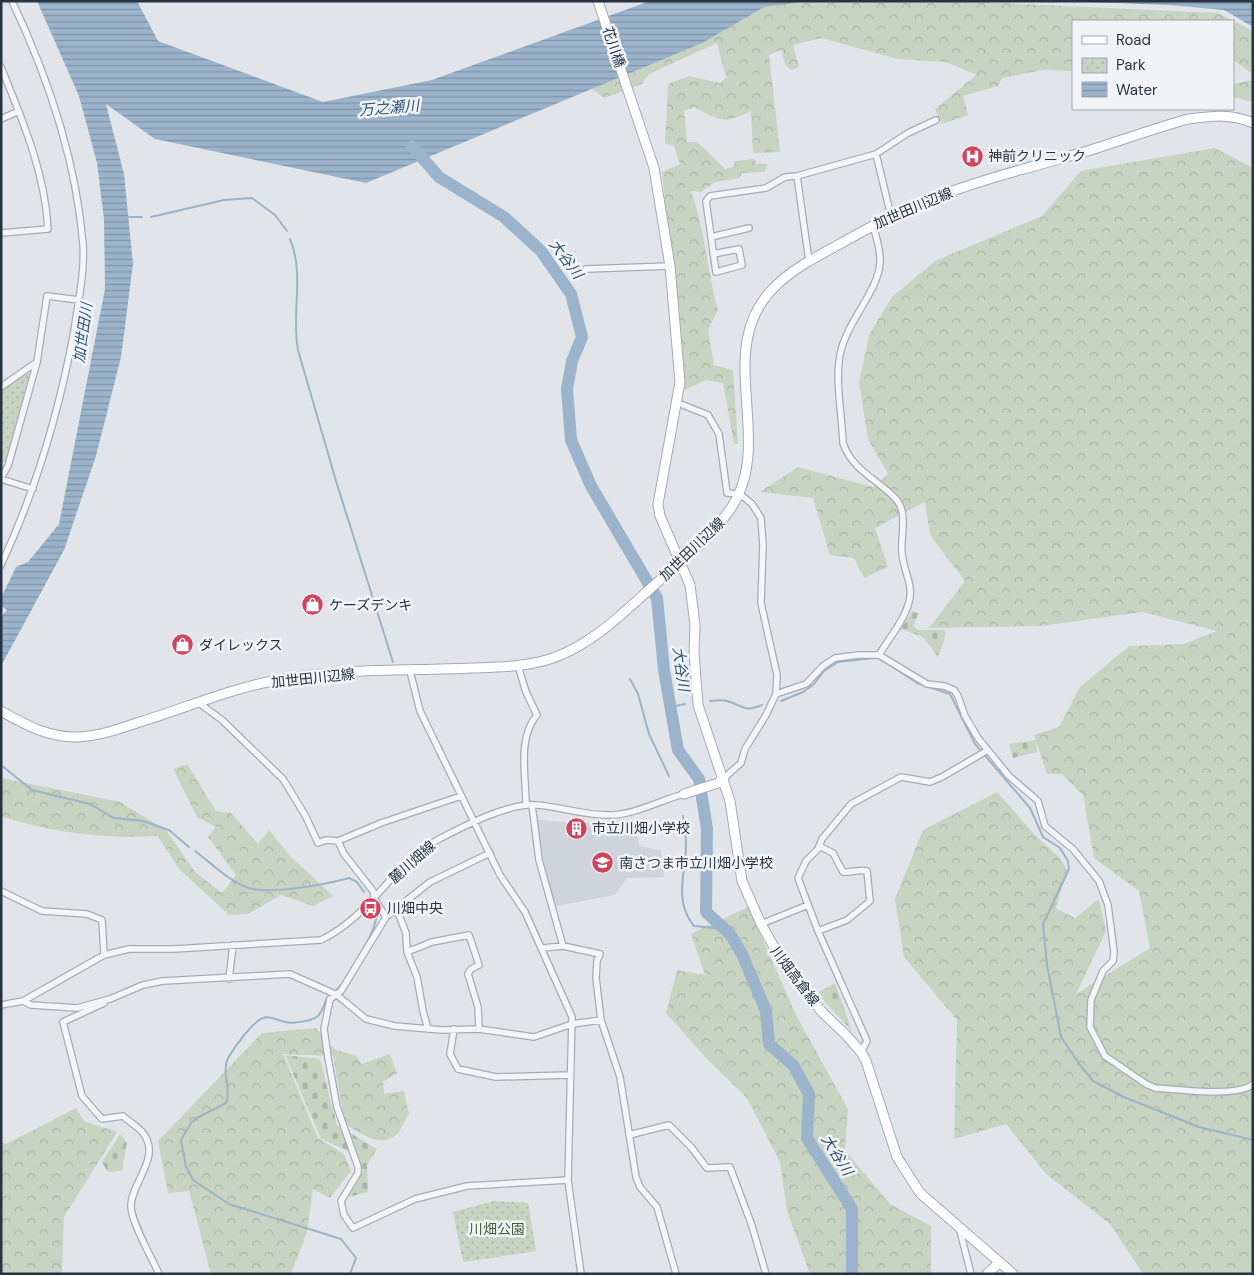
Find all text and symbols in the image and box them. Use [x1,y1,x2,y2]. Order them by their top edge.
legend [1072,20,1234,110]
street label: 花川橋 [599,24,629,70]
text: Road [1116,30,1151,50]
text: Park [1116,55,1146,75]
text: Water [1116,80,1158,100]
water label: 万之瀬川 [358,95,422,121]
hospital icon: 神前クリニック [960,144,984,168]
place label: 神前クリニック [988,147,1086,165]
street label: 加世田川辺線 [871,183,955,233]
water label: 大谷川 [544,235,589,285]
water label: 加世田川 [69,300,97,364]
street label: 加世田川辺線 [656,513,728,585]
shop icon: ケーズデンキ [301,593,325,617]
place label: ケーズデンキ [329,596,412,614]
shop icon: ダイレックス [171,633,195,657]
place label: ダイレックス [199,636,283,654]
water label: 大谷川 [668,645,694,695]
street label: 加世田川辺線 [270,665,356,691]
building icon: 市立川畑小学校 [564,816,588,840]
place label: 市立川畑小学校 [592,819,690,837]
street label: 麓川畑線 [385,837,439,887]
school or university icon: 南さつま市立川畑小学校 [591,851,615,875]
place label: 南さつま市立川畑小学校 [619,854,773,872]
bus stop icon: 川畑中央 [359,896,383,920]
place label: 川畑中央 [387,899,443,917]
street label: 川畑高倉線 [767,943,823,1009]
water label: 大谷川 [817,1131,858,1181]
park label: 川畑公園 [469,1220,525,1238]

